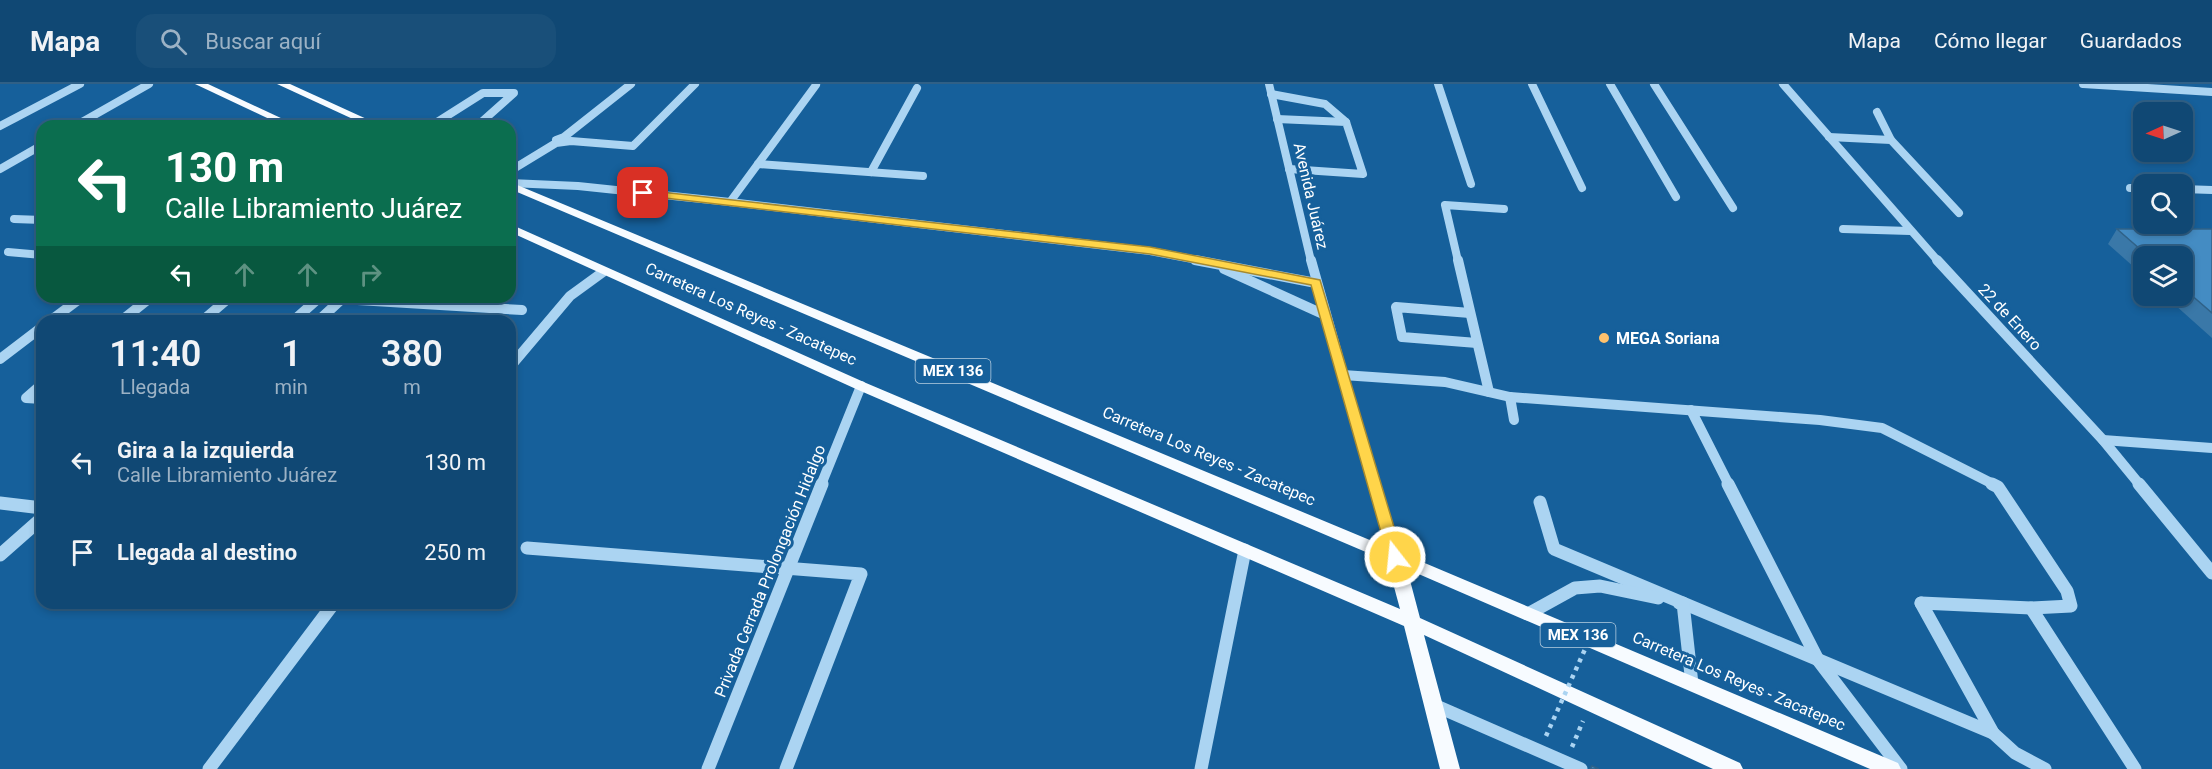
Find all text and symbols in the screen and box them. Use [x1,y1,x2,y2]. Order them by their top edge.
search box [136,14,556,68]
text: Mapa [30,25,100,58]
icon: search [157,25,190,58]
text: Buscar aquí [205,29,321,54]
text: Mapa [1848,29,1901,53]
text: Cómo llegar [1934,29,2047,53]
text: Guardados [2080,29,2182,53]
north arrow [2133,102,2193,162]
map controls [2133,102,2193,306]
street label: Avenida Juárez [1290,141,1332,251]
text: 130 m [165,143,284,192]
icon: left [66,144,144,222]
pin [617,167,668,218]
button: search [2133,174,2193,234]
icon: arrive [626,176,659,209]
text: Calle Libramiento Juárez [165,193,462,225]
button: layers [2133,246,2193,306]
icon: left [165,258,198,291]
icon: ahead [228,258,261,291]
icon: ahead [291,258,324,291]
icon: right [354,258,387,291]
street label: Carretera Los Reyes - Zacatepec [642,259,860,369]
street label: 22 de Enero [1974,280,2046,354]
place label: MEGA Soriana [1616,329,1720,348]
marker: MEGA Soriana [1597,331,1611,345]
text: 11:40 [109,333,201,375]
text: 1 [281,333,301,375]
text: 380 [381,333,443,375]
road number: MEX 136 [916,359,990,383]
text: Llegada [120,375,190,399]
text: min [274,375,308,399]
text: m [403,375,421,399]
street label: Carretera Los Reyes - Zacatepec [1100,402,1318,510]
text: Gira a la izquierda [117,438,294,463]
street label: Privada Cerrada Prolongación Hidalgo [711,442,829,700]
icon: left [66,446,99,479]
text: 130 m [424,450,486,475]
text: Calle Libramiento Juárez [117,463,337,487]
position arrow [1363,525,1427,589]
icon: arrive [66,536,99,569]
text: Llegada al destino [117,540,297,565]
text: 250 m [424,540,486,565]
road number: MEX 136 [1540,623,1616,647]
street label: Carretera Los Reyes - Zacatepec [1630,627,1848,735]

